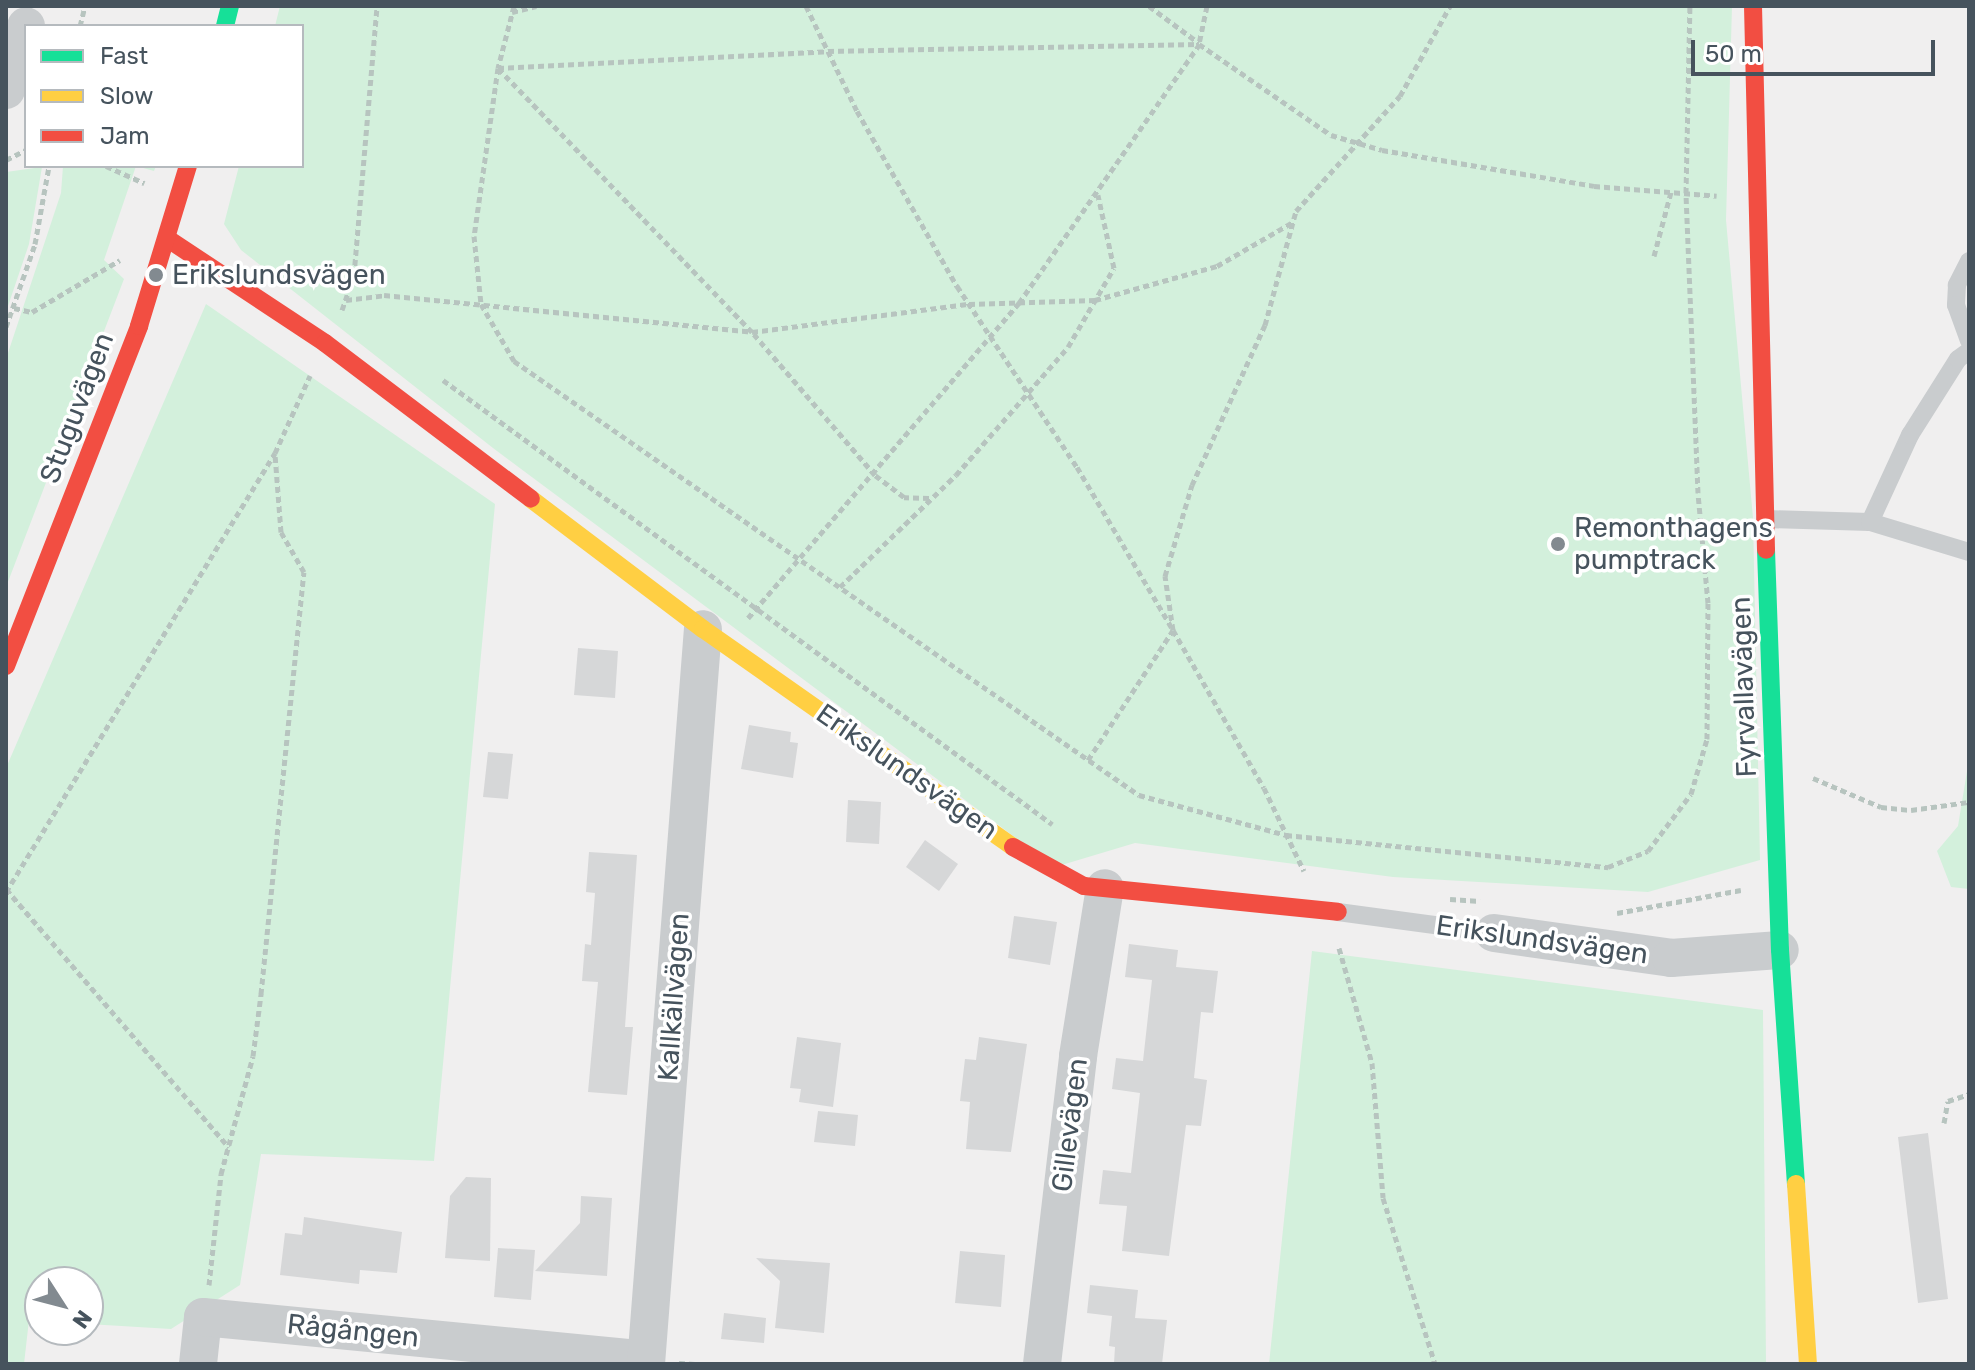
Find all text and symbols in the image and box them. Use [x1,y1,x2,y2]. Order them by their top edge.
legend [24,24,304,168]
scale bar [1695,24,1939,74]
text: 50 m [1705,40,1762,68]
text: Fast [100,42,148,70]
text: Slow [100,82,153,110]
text: Jam [100,122,150,150]
place label: Erikslundsvägen [172,258,386,292]
marker: Erikslundsvägen [147,266,165,284]
street label: Stuguvägen [33,328,121,488]
place label: Remonthagens pumptrack [1574,511,1773,577]
marker: Remonthagens pumptrack [1549,535,1567,553]
street label: Fyrvallavägen [1724,596,1764,778]
street label: Erikslundsvägen [810,697,1004,847]
street label: Erikslundsvägen [1434,908,1650,972]
street label: Kallkällvägen [651,912,697,1082]
street label: Gillevägen [1045,1056,1095,1194]
north arrow [24,1266,104,1346]
text: N [67,1305,98,1334]
street label: Rågången [285,1307,421,1355]

